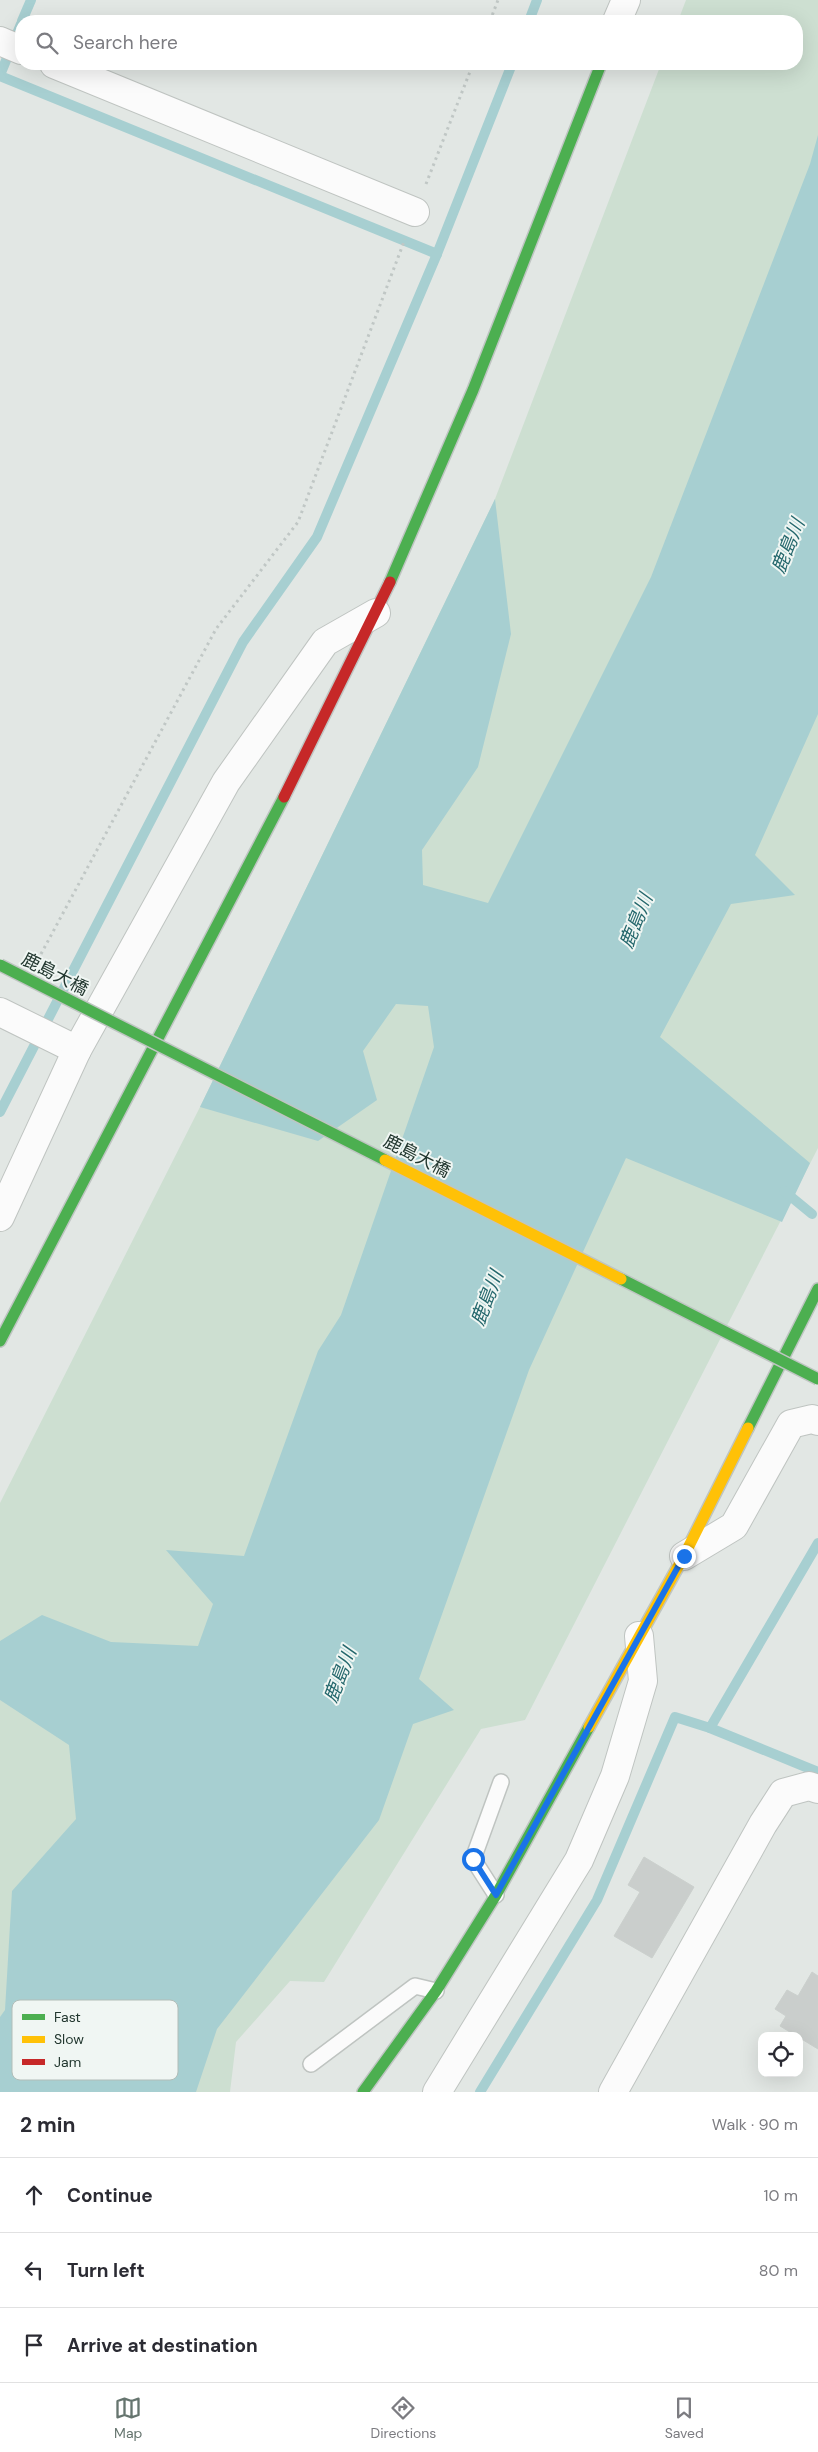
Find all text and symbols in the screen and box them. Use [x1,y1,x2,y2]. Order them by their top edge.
search box [15,15,803,70]
icon: search [33,29,61,57]
text: Search here [73,30,178,55]
water label: 鹿島川 [766,513,811,577]
water label: 鹿島川 [614,888,659,952]
street label: 鹿島大橋 [17,947,93,1001]
street label: 鹿島大橋 [379,1129,455,1183]
water label: 鹿島川 [465,1265,510,1329]
route end [673,1545,696,1568]
water label: 鹿島川 [318,1642,363,1706]
route start [462,1848,485,1871]
legend [12,2000,178,2080]
text: Fast [54,2008,81,2026]
text: Slow [54,2030,84,2048]
map controls [758,2032,803,2077]
button: locate [758,2032,803,2077]
text: Jam [54,2053,81,2071]
text: 2 min [20,2111,76,2139]
text: Walk · 90 m [712,2114,798,2135]
icon: ahead [20,2181,48,2209]
text: Continue [67,2183,153,2208]
text: 10 m [764,2185,798,2206]
icon: left [20,2256,48,2284]
text: Turn left [67,2258,145,2283]
text: 80 m [759,2260,798,2281]
icon: arrive [20,2331,48,2359]
text: Arrive at destination [67,2333,258,2358]
tab: Map [114,2394,142,2442]
tab: Directions [371,2394,436,2442]
tab: Saved [665,2394,704,2442]

